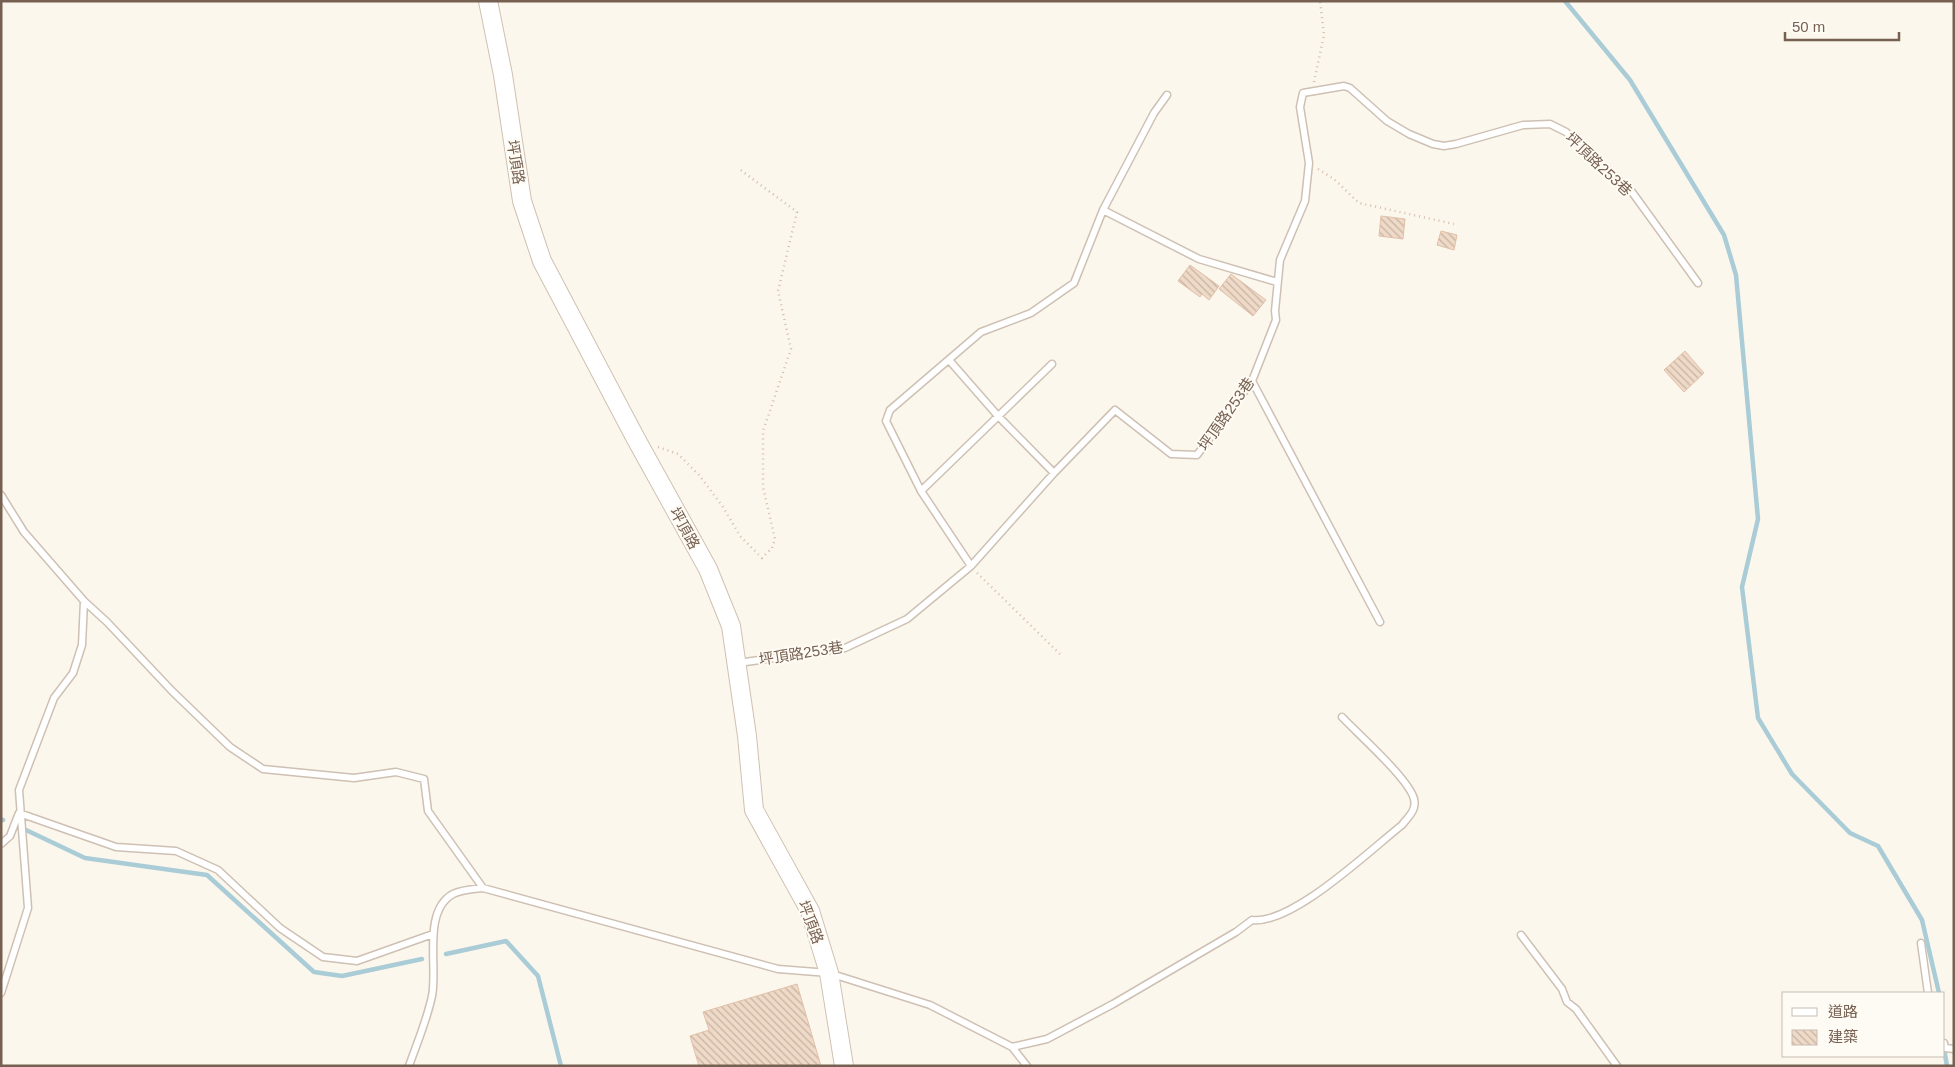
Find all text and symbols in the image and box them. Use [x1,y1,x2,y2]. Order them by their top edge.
scale bar [1785,10,1899,42]
text: 50 m [1792,18,1825,35]
street label: 坪頂路253巷 [1562,129,1636,199]
street label: 坪頂路 [504,138,528,186]
street label: 坪頂路253巷 [1195,374,1257,454]
street label: 坪頂路 [667,504,703,552]
street label: 坪頂路253巷 [758,638,844,668]
street label: 坪頂路 [795,898,827,946]
legend [1782,992,1945,1057]
text: 道路 [1828,1003,1858,1020]
text: 建築 [1828,1028,1858,1045]

